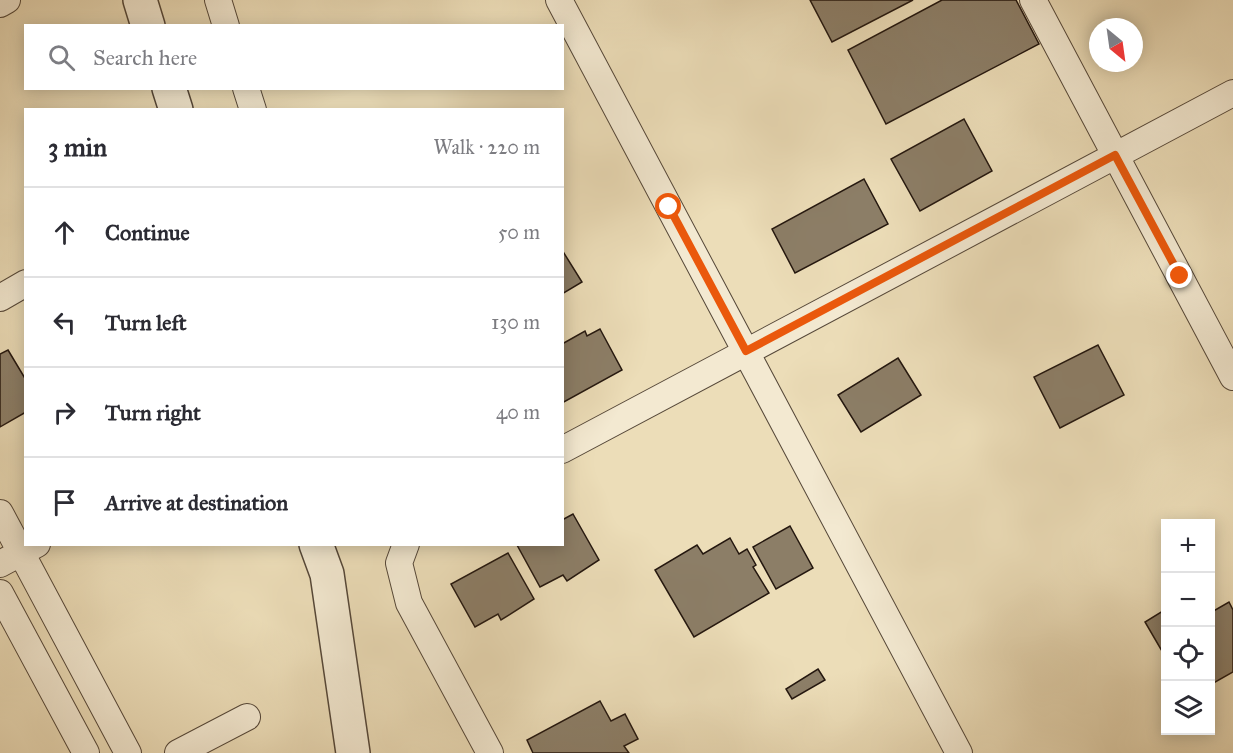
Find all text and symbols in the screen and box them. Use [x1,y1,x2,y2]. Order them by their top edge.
north arrow [1089,18,1143,72]
search box [24,24,564,90]
icon: search [45,41,78,74]
text: Search here [93,44,197,71]
text: 3 min [48,131,107,163]
text: Walk · 220 m [433,135,540,159]
route start [655,193,681,219]
icon: ahead [48,216,81,249]
text: Continue [105,219,190,246]
text: 50 m [498,220,540,244]
route end [1166,262,1192,288]
icon: left [48,306,81,339]
text: Turn left [105,309,187,336]
text: 130 m [491,310,540,334]
icon: right [48,396,81,429]
text: Turn right [105,399,201,426]
text: 40 m [496,400,540,424]
icon: arrive [48,486,81,519]
text: Arrive at destination [105,489,288,516]
map controls [1161,519,1215,735]
button: + [1161,519,1215,573]
button: − [1161,573,1215,627]
button: locate [1161,627,1215,681]
button: layers [1161,681,1215,735]

